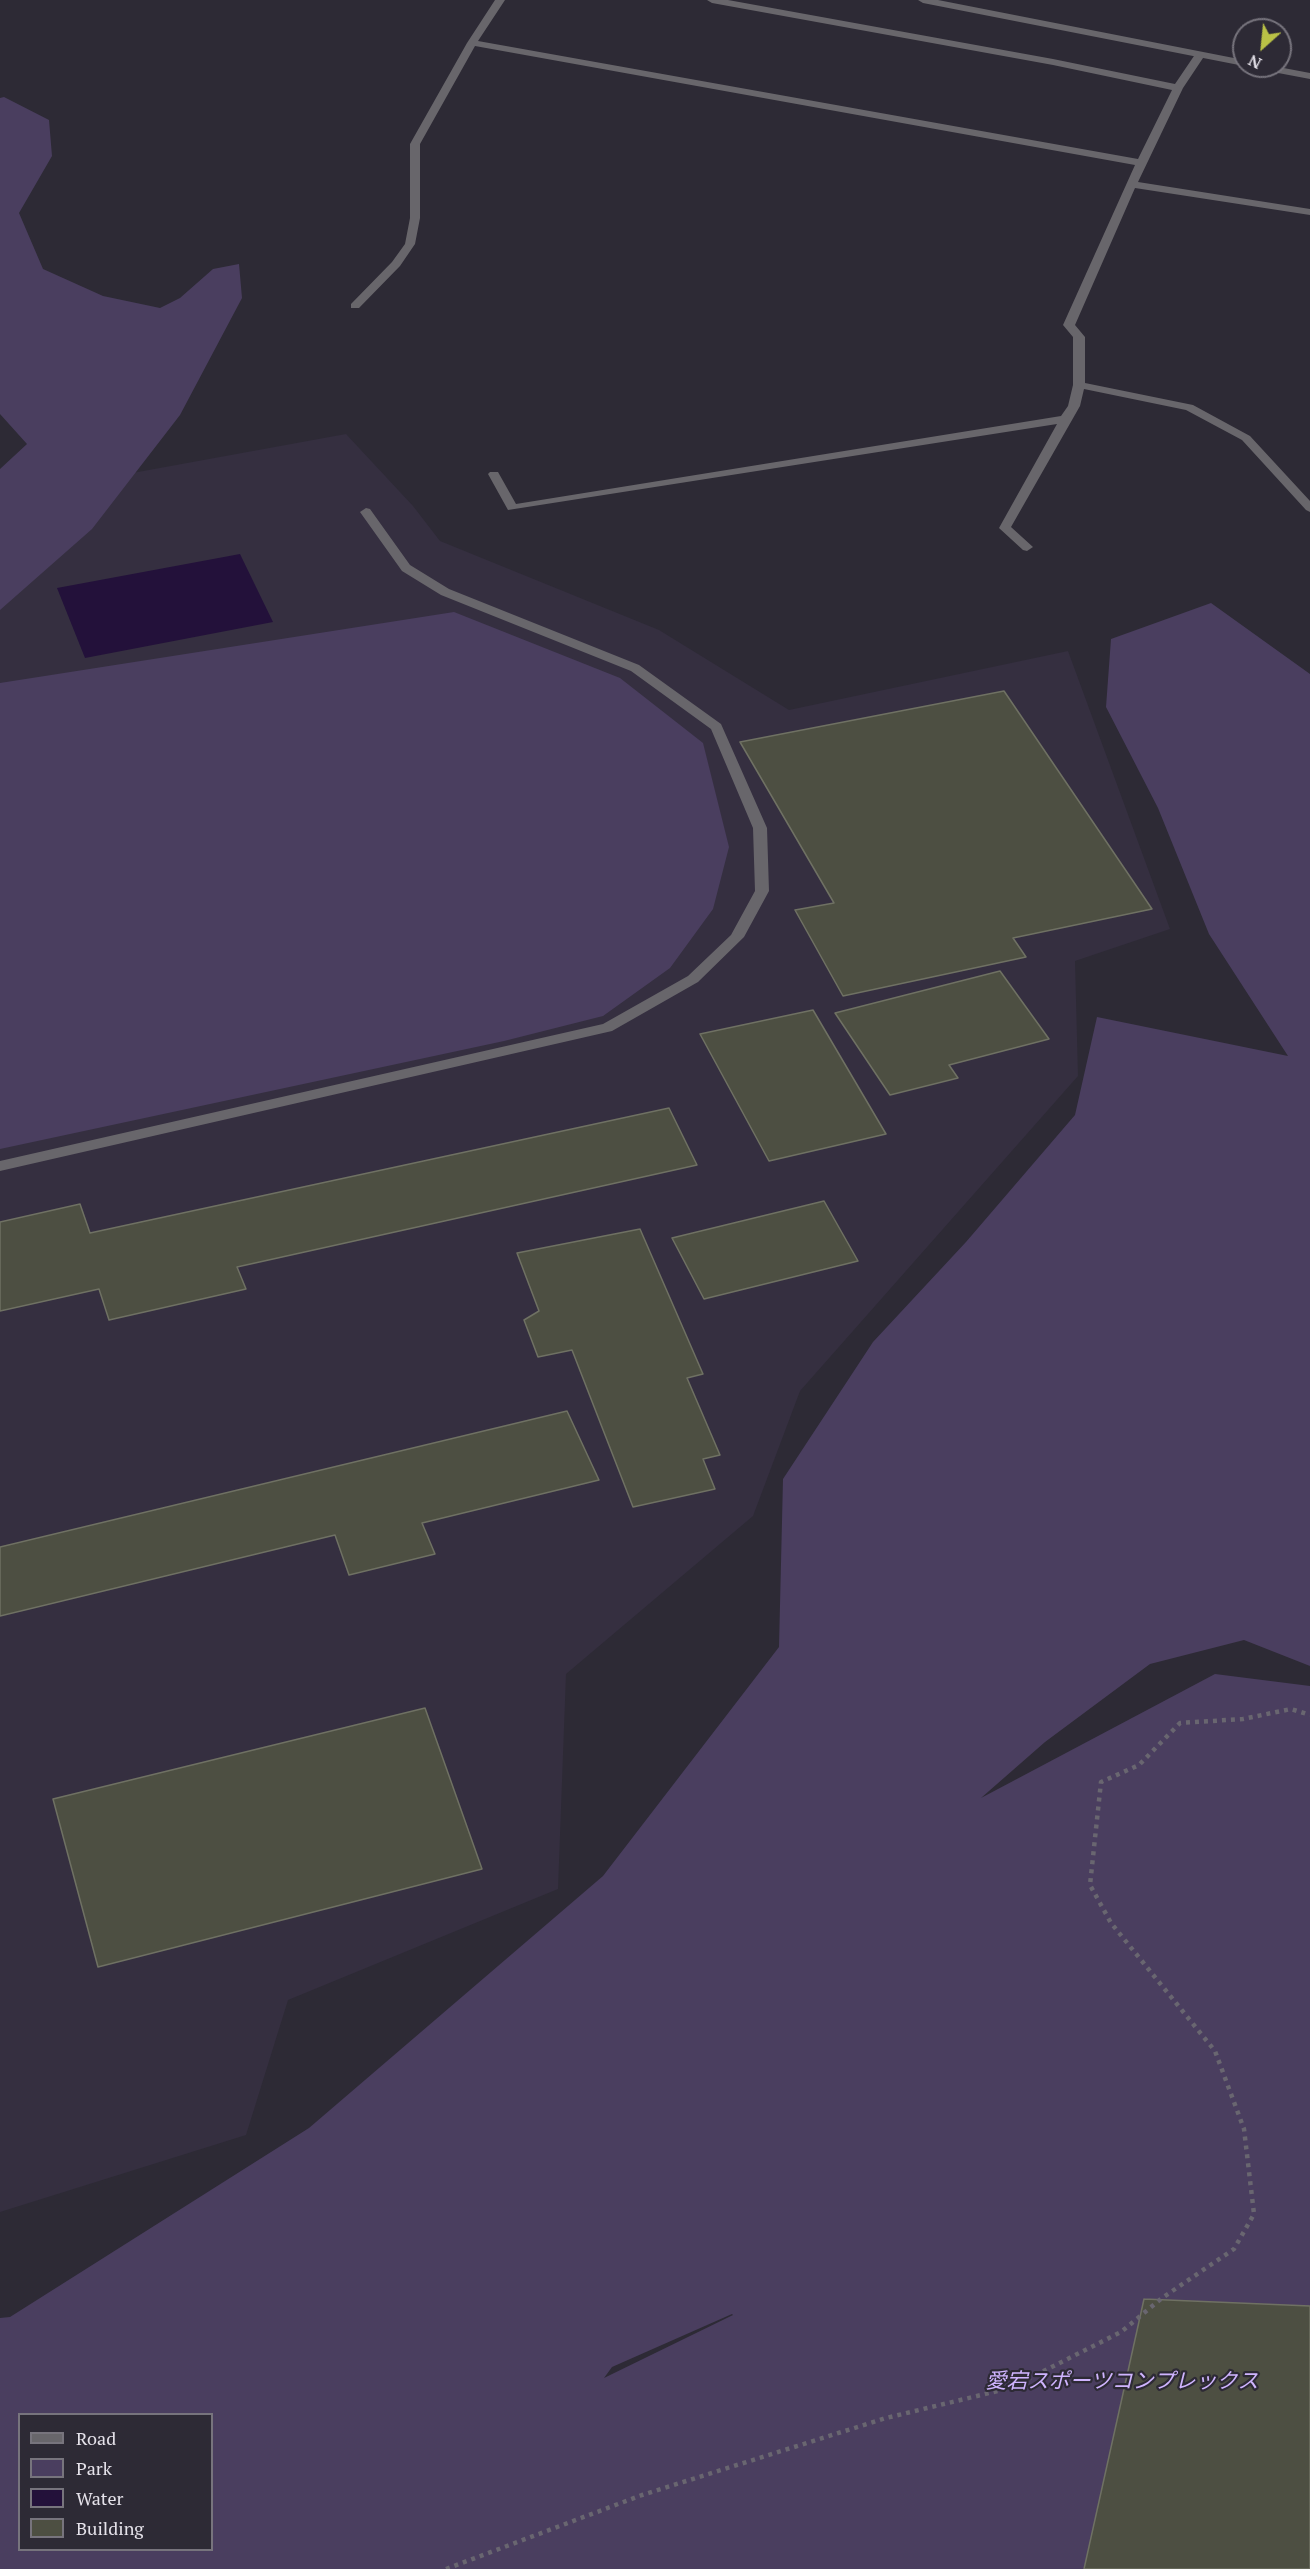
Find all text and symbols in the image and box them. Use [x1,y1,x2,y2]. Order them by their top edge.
north arrow [1232,18,1292,78]
text: N [1244,50,1265,75]
park label: 愛宕スポーツコンプレックス [986,2369,1258,2395]
legend [18,2413,213,2551]
text: Road [76,2426,116,2450]
text: Park [76,2456,112,2480]
text: Water [76,2486,123,2510]
text: Building [76,2516,144,2540]

